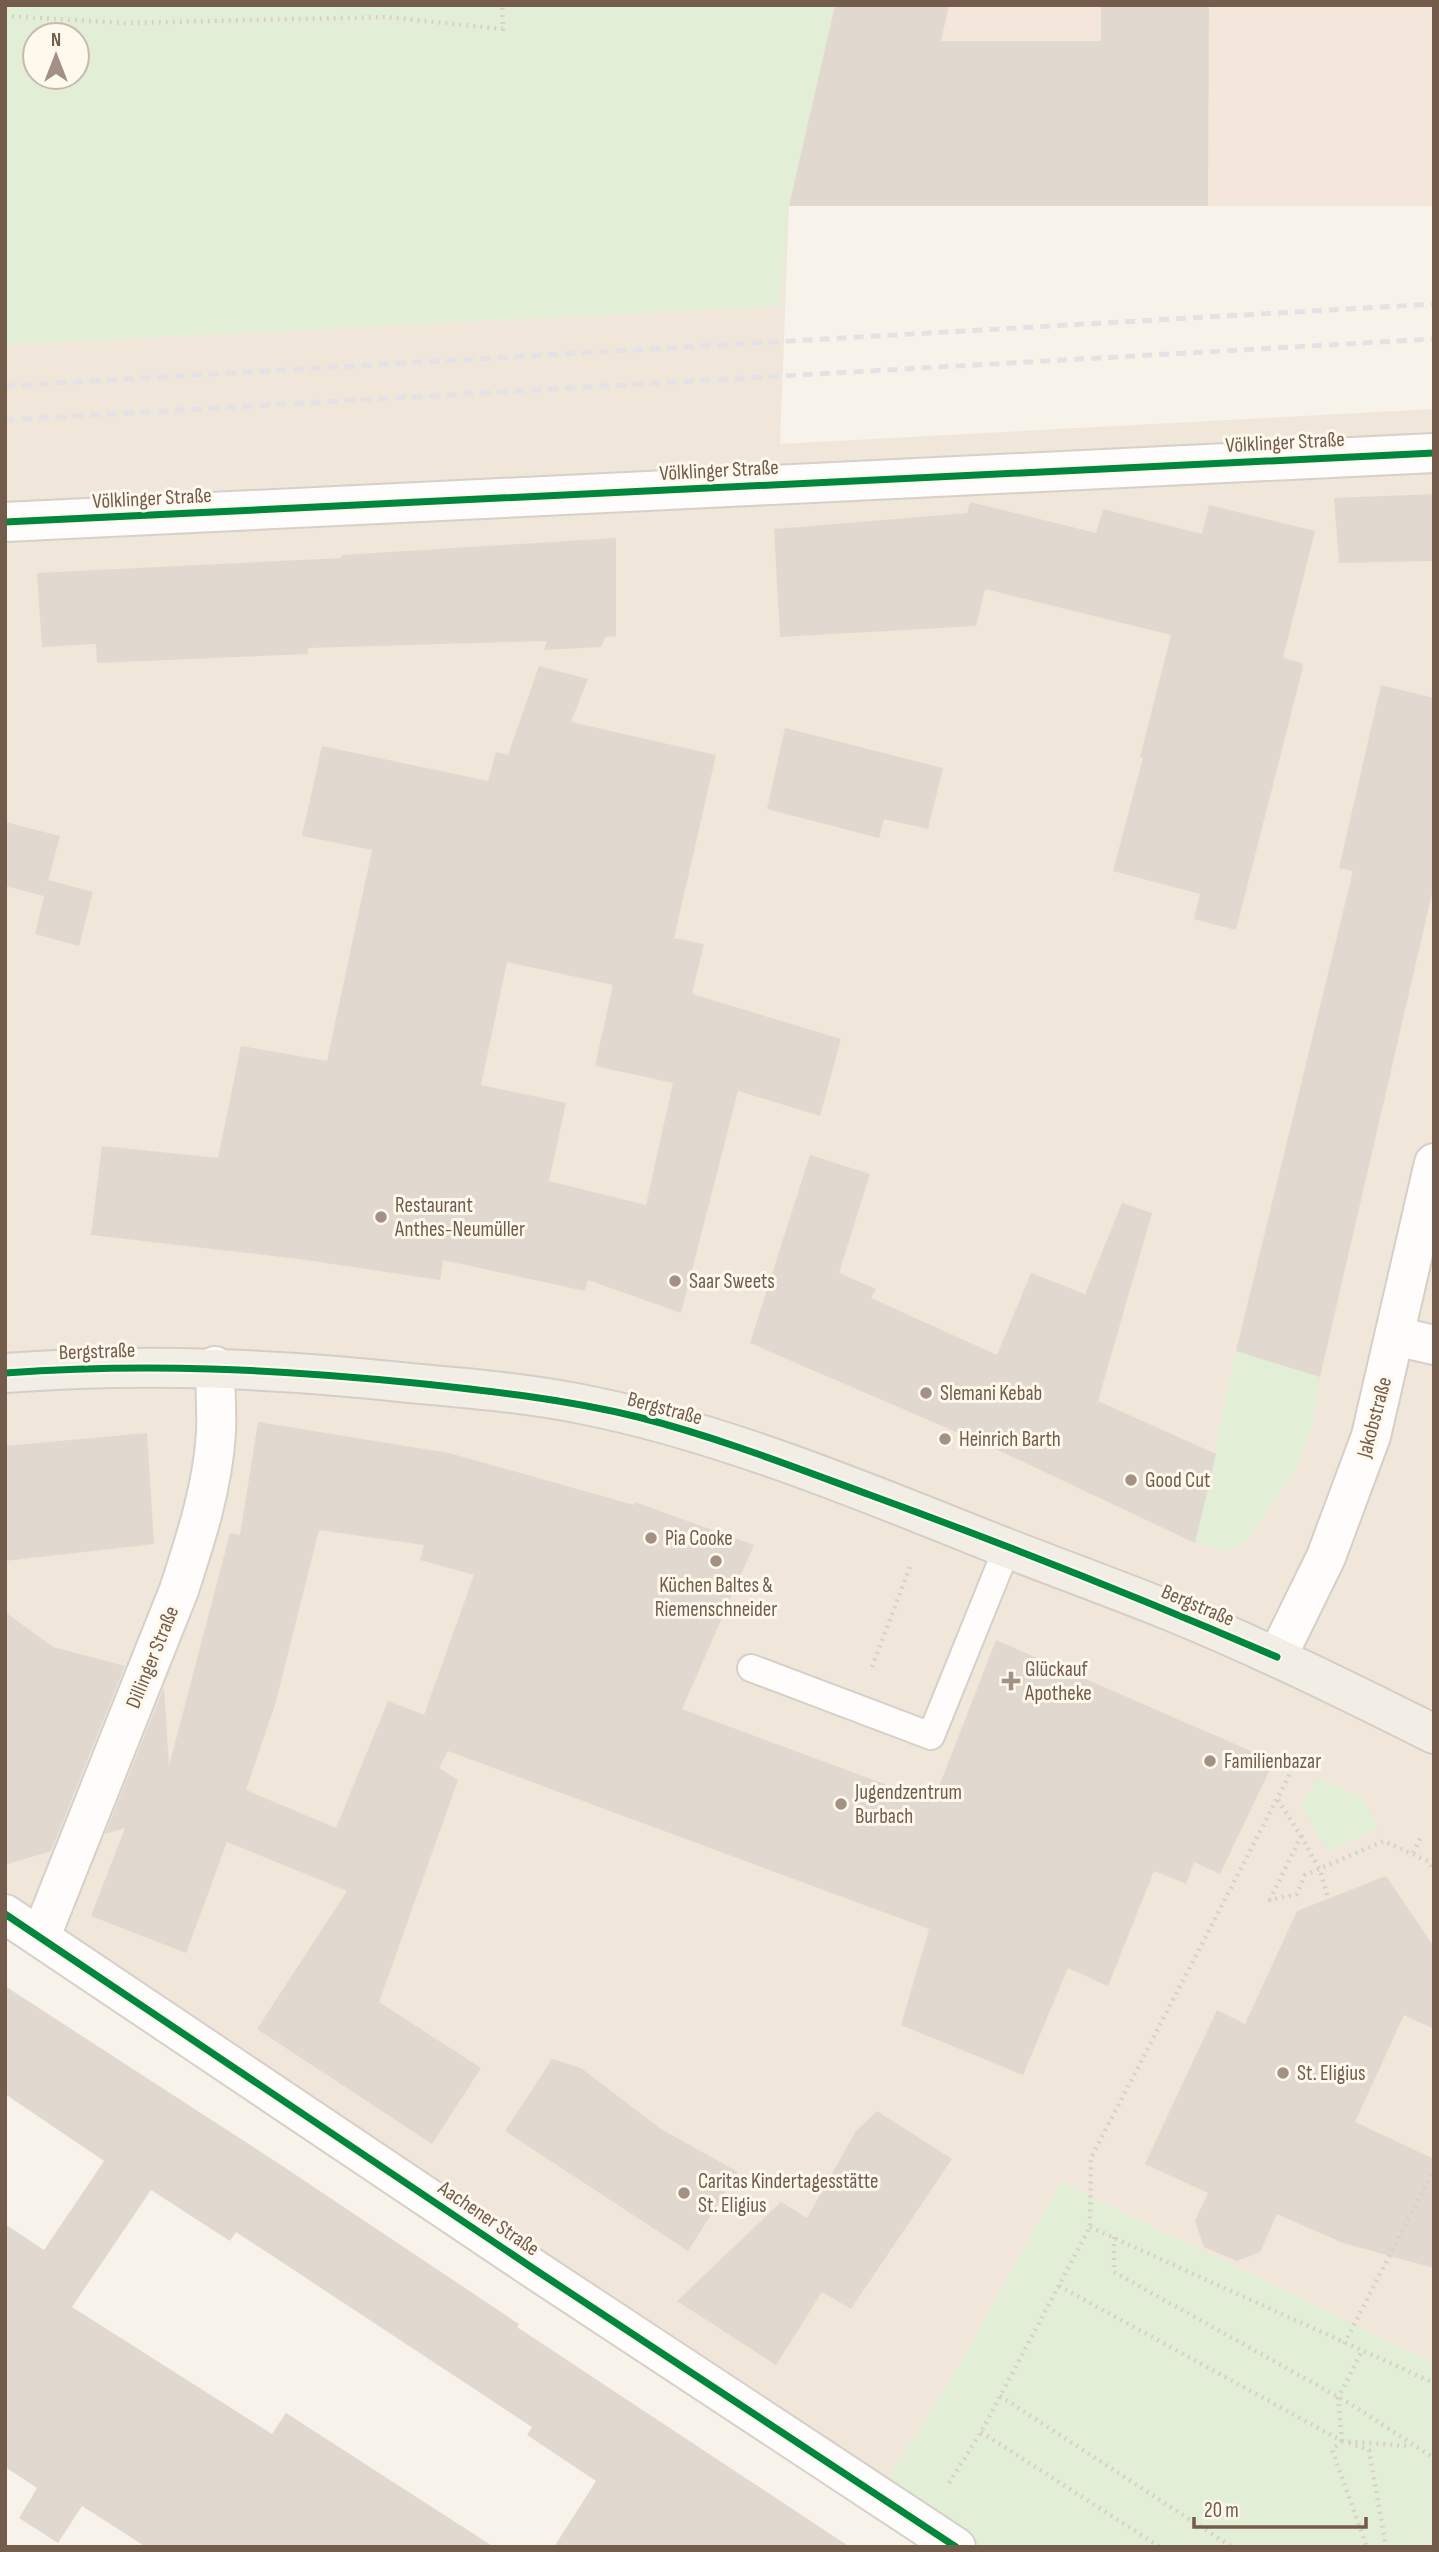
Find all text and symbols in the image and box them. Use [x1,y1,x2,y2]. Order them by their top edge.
north arrow [21,21,91,91]
text: N [51,29,61,52]
street label: Völklinger Straße [1225,427,1345,458]
street label: Völklinger Straße [659,455,779,486]
street label: Völklinger Straße [92,483,212,514]
place label: Restaurant Anthes-Neumüller [394,1193,525,1242]
marker: Restaurant Anthes-Neumüller [373,1209,389,1225]
place label: Saar Sweets [689,1269,775,1294]
marker: Saar Sweets [667,1273,683,1289]
street label: Bergstraße [58,1338,136,1365]
street label: Jakobstraße [1351,1374,1397,1461]
place label: Slemani Kebab [940,1381,1042,1406]
marker: Slemani Kebab [918,1385,934,1401]
street label: Bergstraße [625,1386,705,1430]
place label: Heinrich Barth [959,1427,1061,1452]
marker: Heinrich Barth [937,1431,953,1447]
place label: Good Cut [1145,1468,1210,1493]
marker: Good Cut [1123,1472,1139,1488]
place label: Pia Cooke [665,1526,733,1551]
marker: Pia Cooke [643,1530,659,1546]
marker: Küchen Baltes & Riemenschneider [708,1553,724,1569]
place label: Küchen Baltes & Riemenschneider [655,1573,777,1622]
street label: Bergstraße [1158,1579,1238,1632]
street label: Dillinger Straße [121,1602,184,1712]
place label: Glückauf Apotheke [1024,1657,1092,1706]
marker: Glückauf Apotheke [1003,1673,1019,1689]
place label: Familienbazar [1224,1749,1321,1774]
marker: Familienbazar [1202,1753,1218,1769]
place label: Jugendzentrum Burbach [854,1780,962,1829]
marker: Jugendzentrum Burbach [833,1796,849,1812]
place label: St. Eligius [1297,2061,1365,2086]
marker: St. Eligius [1275,2065,1291,2081]
place label: Caritas Kindertagesstätte St. Eligius [698,2169,878,2218]
street label: Aachener Straße [433,2175,544,2261]
marker: Caritas Kindertagesstätte St. Eligius [676,2185,692,2201]
scale bar [1194,2486,1366,2530]
text: 20 m [1204,2498,1239,2523]

